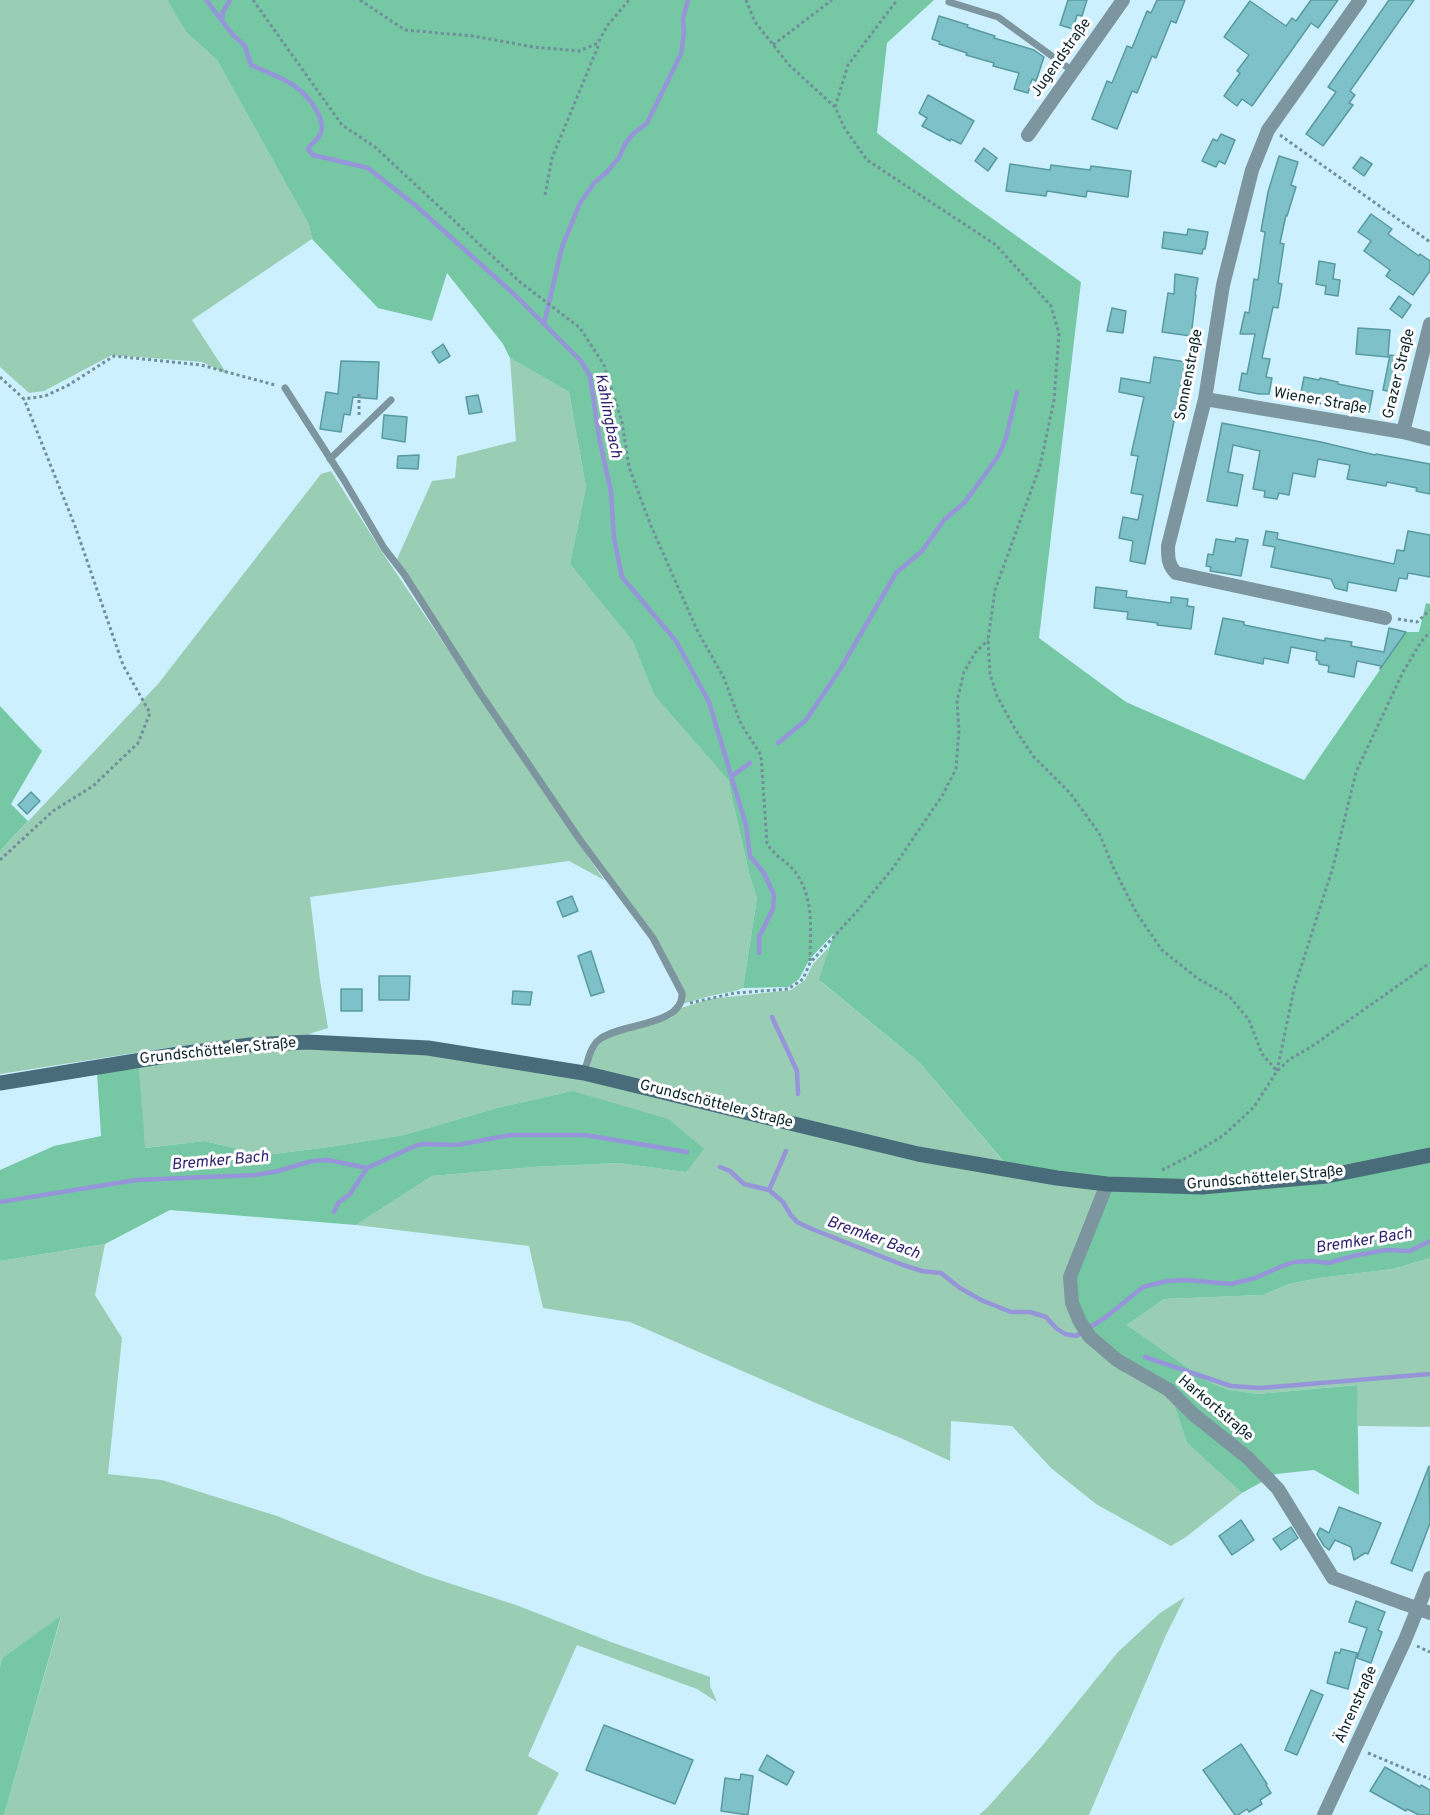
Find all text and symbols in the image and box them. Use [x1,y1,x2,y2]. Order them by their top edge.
street label: Jugendstraße [1028,15,1096,101]
street label: Grazer Straße [1380,327,1420,421]
street label: Sonnenstraße [1172,328,1208,422]
water label: Kahlingbach [589,372,625,460]
street label: Wiener Straße [1272,385,1368,419]
street label: Grundschötteler Straße [139,1035,297,1069]
street label: Grundschötteler Straße [638,1077,794,1133]
water label: Bremker Bach [171,1148,269,1176]
street label: Grundschötteler Straße [1186,1163,1344,1195]
water label: Bremker Bach [824,1213,922,1265]
water label: Bremker Bach [1314,1225,1414,1259]
street label: Harkortstraße [1174,1372,1256,1446]
street label: Ährenstraße [1332,1664,1382,1746]

